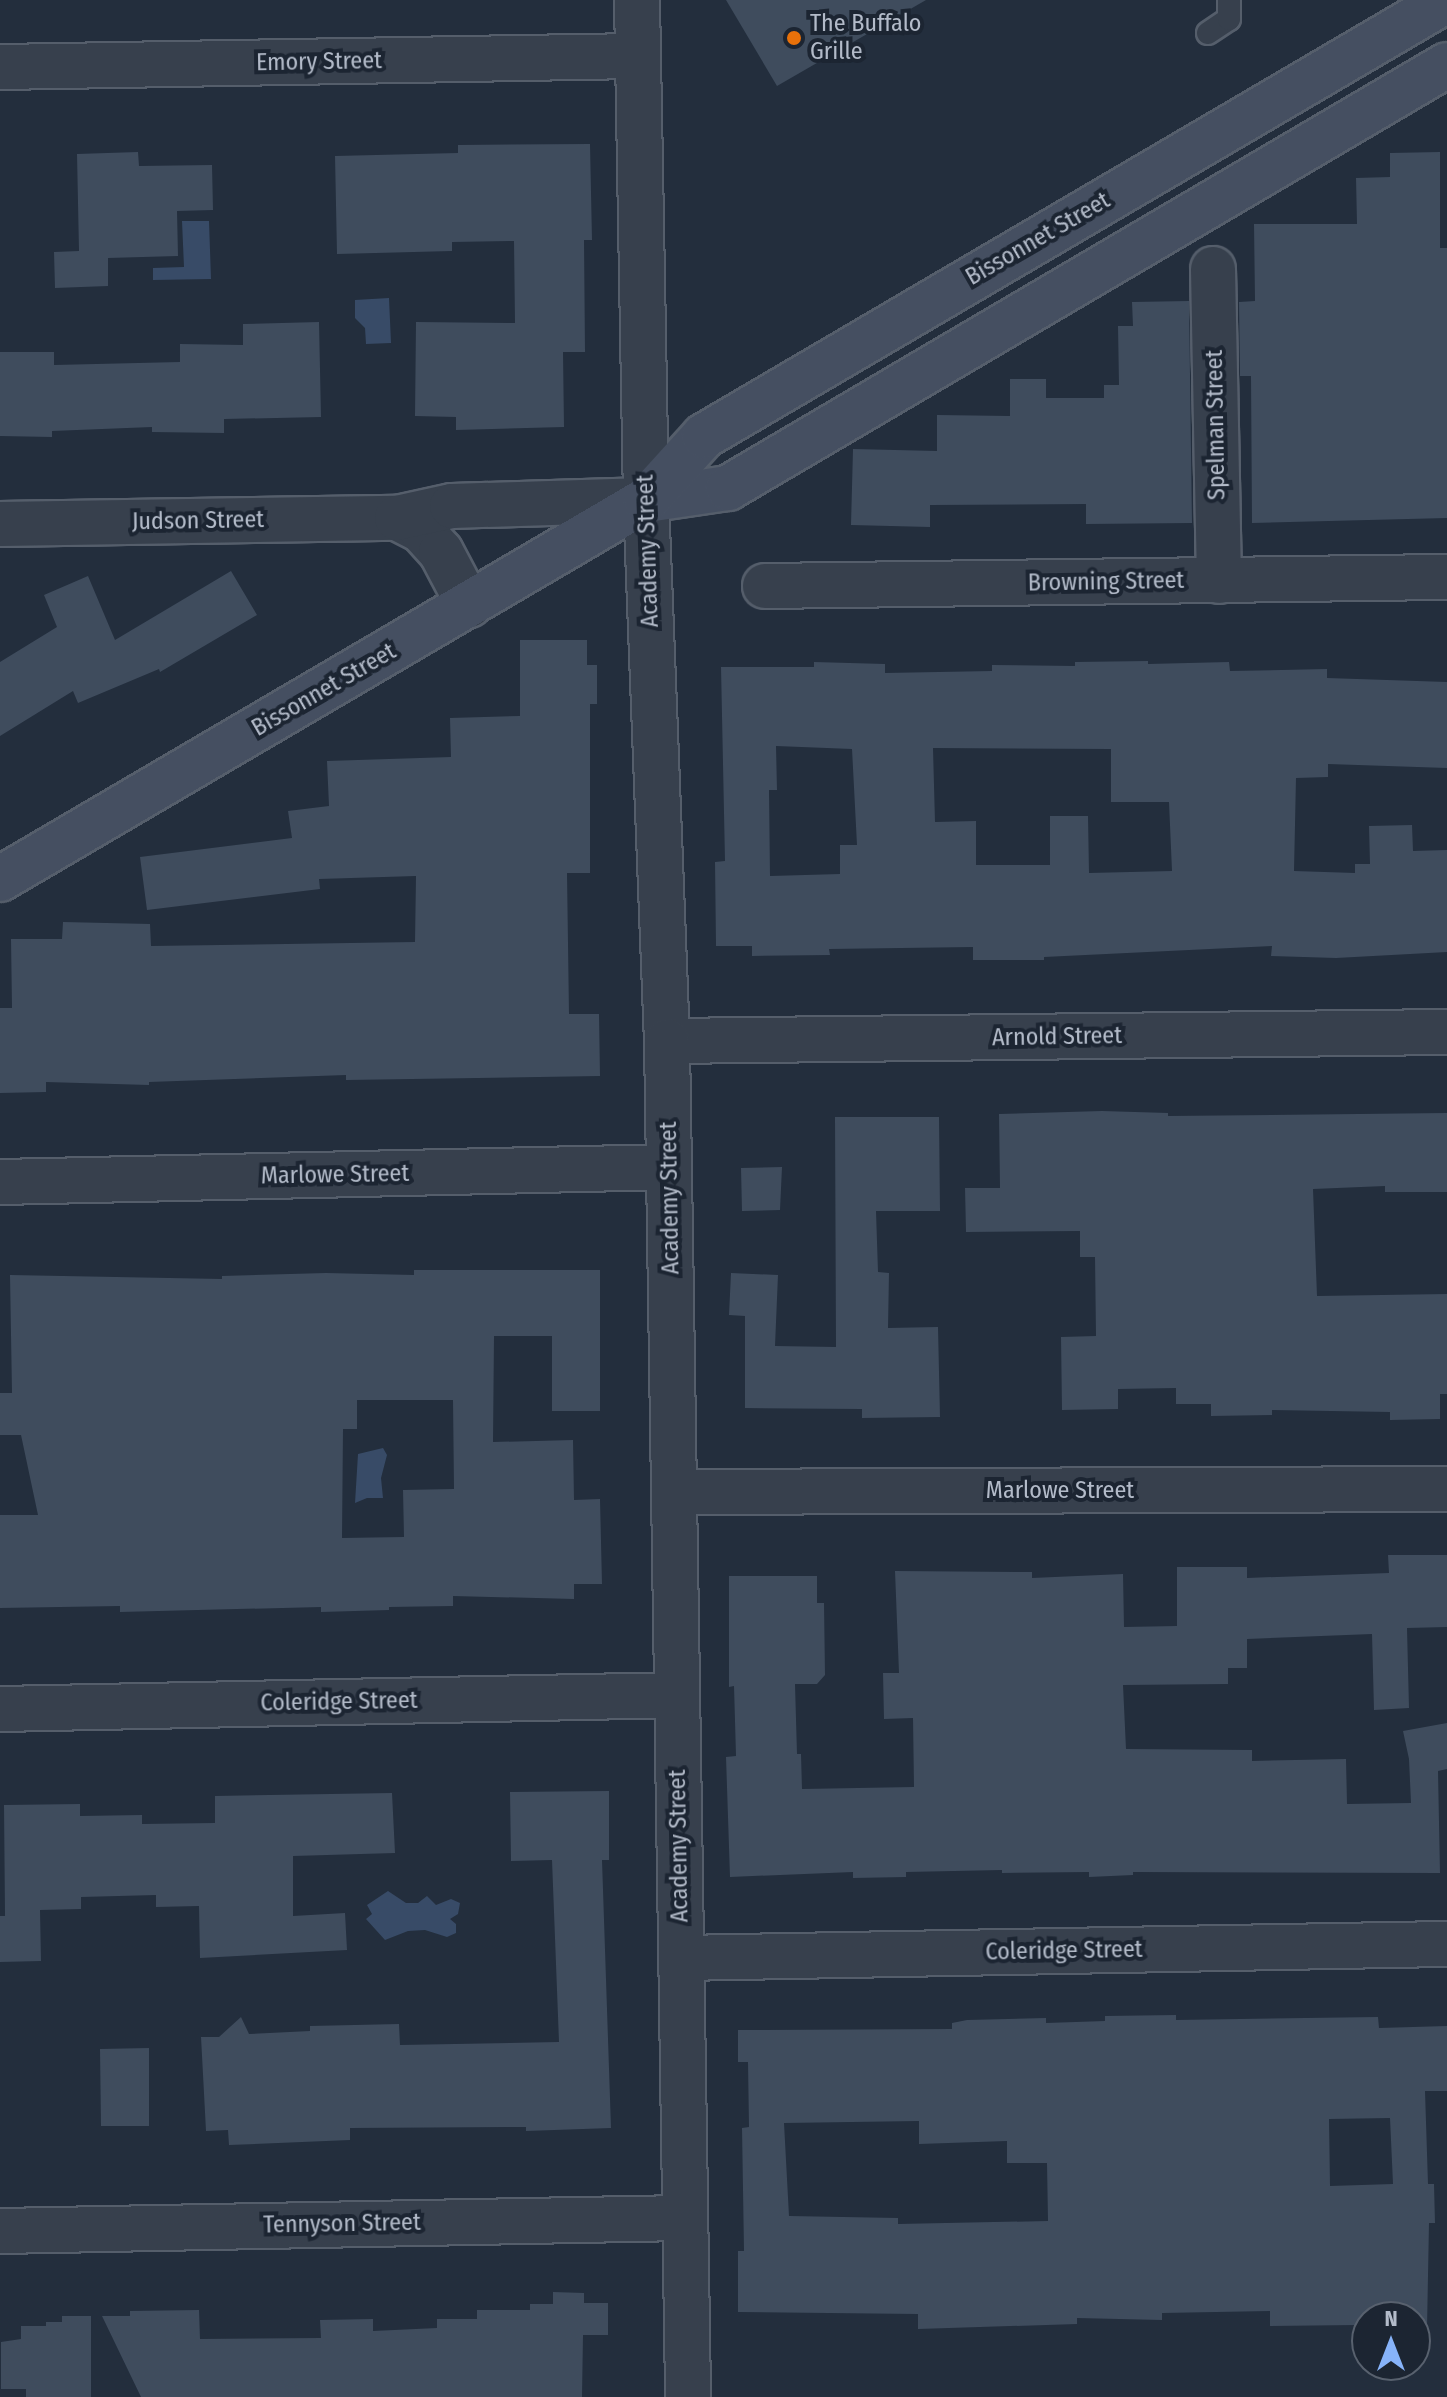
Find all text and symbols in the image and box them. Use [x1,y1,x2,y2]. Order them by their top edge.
place label: The Buffalo Grille [810,10,921,66]
marker: The Buffalo Grille [785,29,803,47]
street label: Emory Street [256,47,382,77]
street label: Bissonnet Street [961,186,1115,292]
street label: Spelman Street [1200,350,1232,500]
street label: Academy Street [631,474,665,628]
street label: Judson Street [132,505,264,537]
street label: Browning Street [1028,566,1184,598]
street label: Bissonnet Street [247,637,401,743]
street label: Arnold Street [992,1021,1122,1053]
street label: Academy Street [654,1121,686,1275]
street label: Marlowe Street [261,1159,409,1191]
street label: Marlowe Street [986,1477,1134,1505]
street label: Coleridge Street [260,1686,418,1718]
street label: Academy Street [663,1769,695,1923]
street label: Coleridge Street [985,1935,1143,1967]
street label: Tennyson Street [263,2208,421,2240]
north arrow [1351,2301,1431,2381]
text: N [1384,2305,1398,2332]

